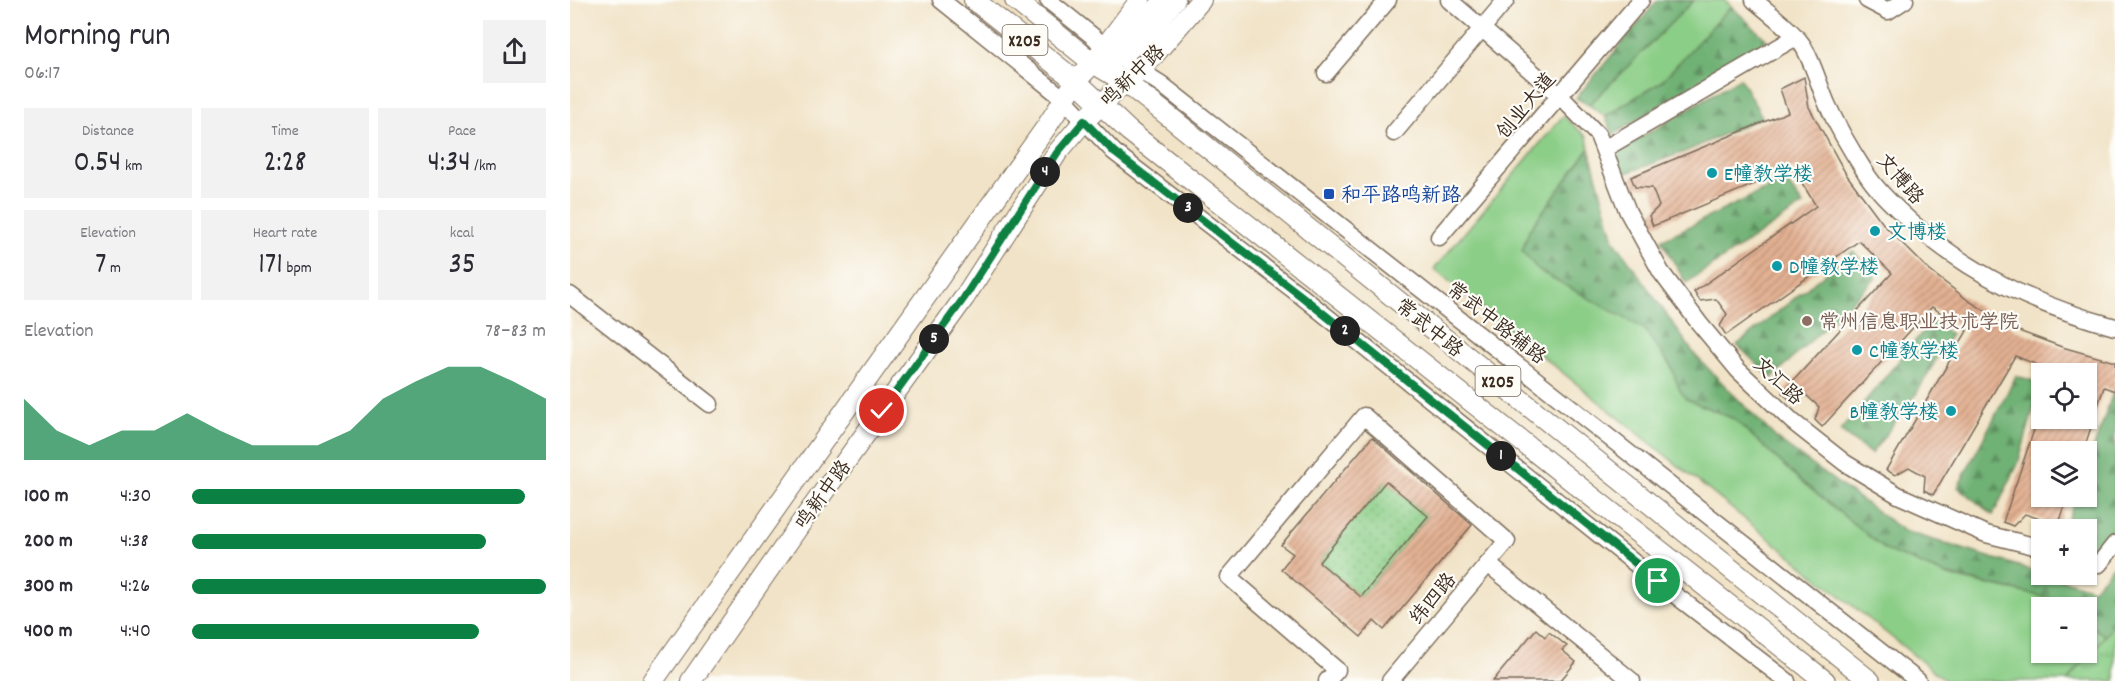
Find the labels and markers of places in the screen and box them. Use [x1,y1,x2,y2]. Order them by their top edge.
pin: 4 [1030,157,1060,187]
place label: E幢教学楼 [1724,162,1813,190]
marker: E幢教学楼 [1705,166,1719,180]
place label: 和平路鸣新路 [1341,183,1462,211]
marker: 和平路鸣新路 [1322,187,1336,201]
pin: 3 [1173,193,1203,223]
place label: 文博楼 [1887,220,1947,248]
marker: 文博楼 [1868,224,1882,238]
place label: D幢教学楼 [1789,255,1879,283]
marker: D幢教学楼 [1770,259,1784,273]
place label: 常州信息职业技术学院 [1819,310,2019,338]
marker: 常州信息职业技术学院 [1800,314,1814,328]
pin: 2 [1330,316,1360,346]
pin: 5 [919,324,949,354]
place label: C幢教学楼 [1869,339,1959,367]
marker: C幢教学楼 [1850,343,1864,357]
pin [856,385,907,436]
place label: B幢教学楼 [1850,400,1939,428]
marker: B幢教学楼 [1944,404,1958,418]
pin: 1 [1486,441,1516,471]
pin [1632,555,1683,606]

